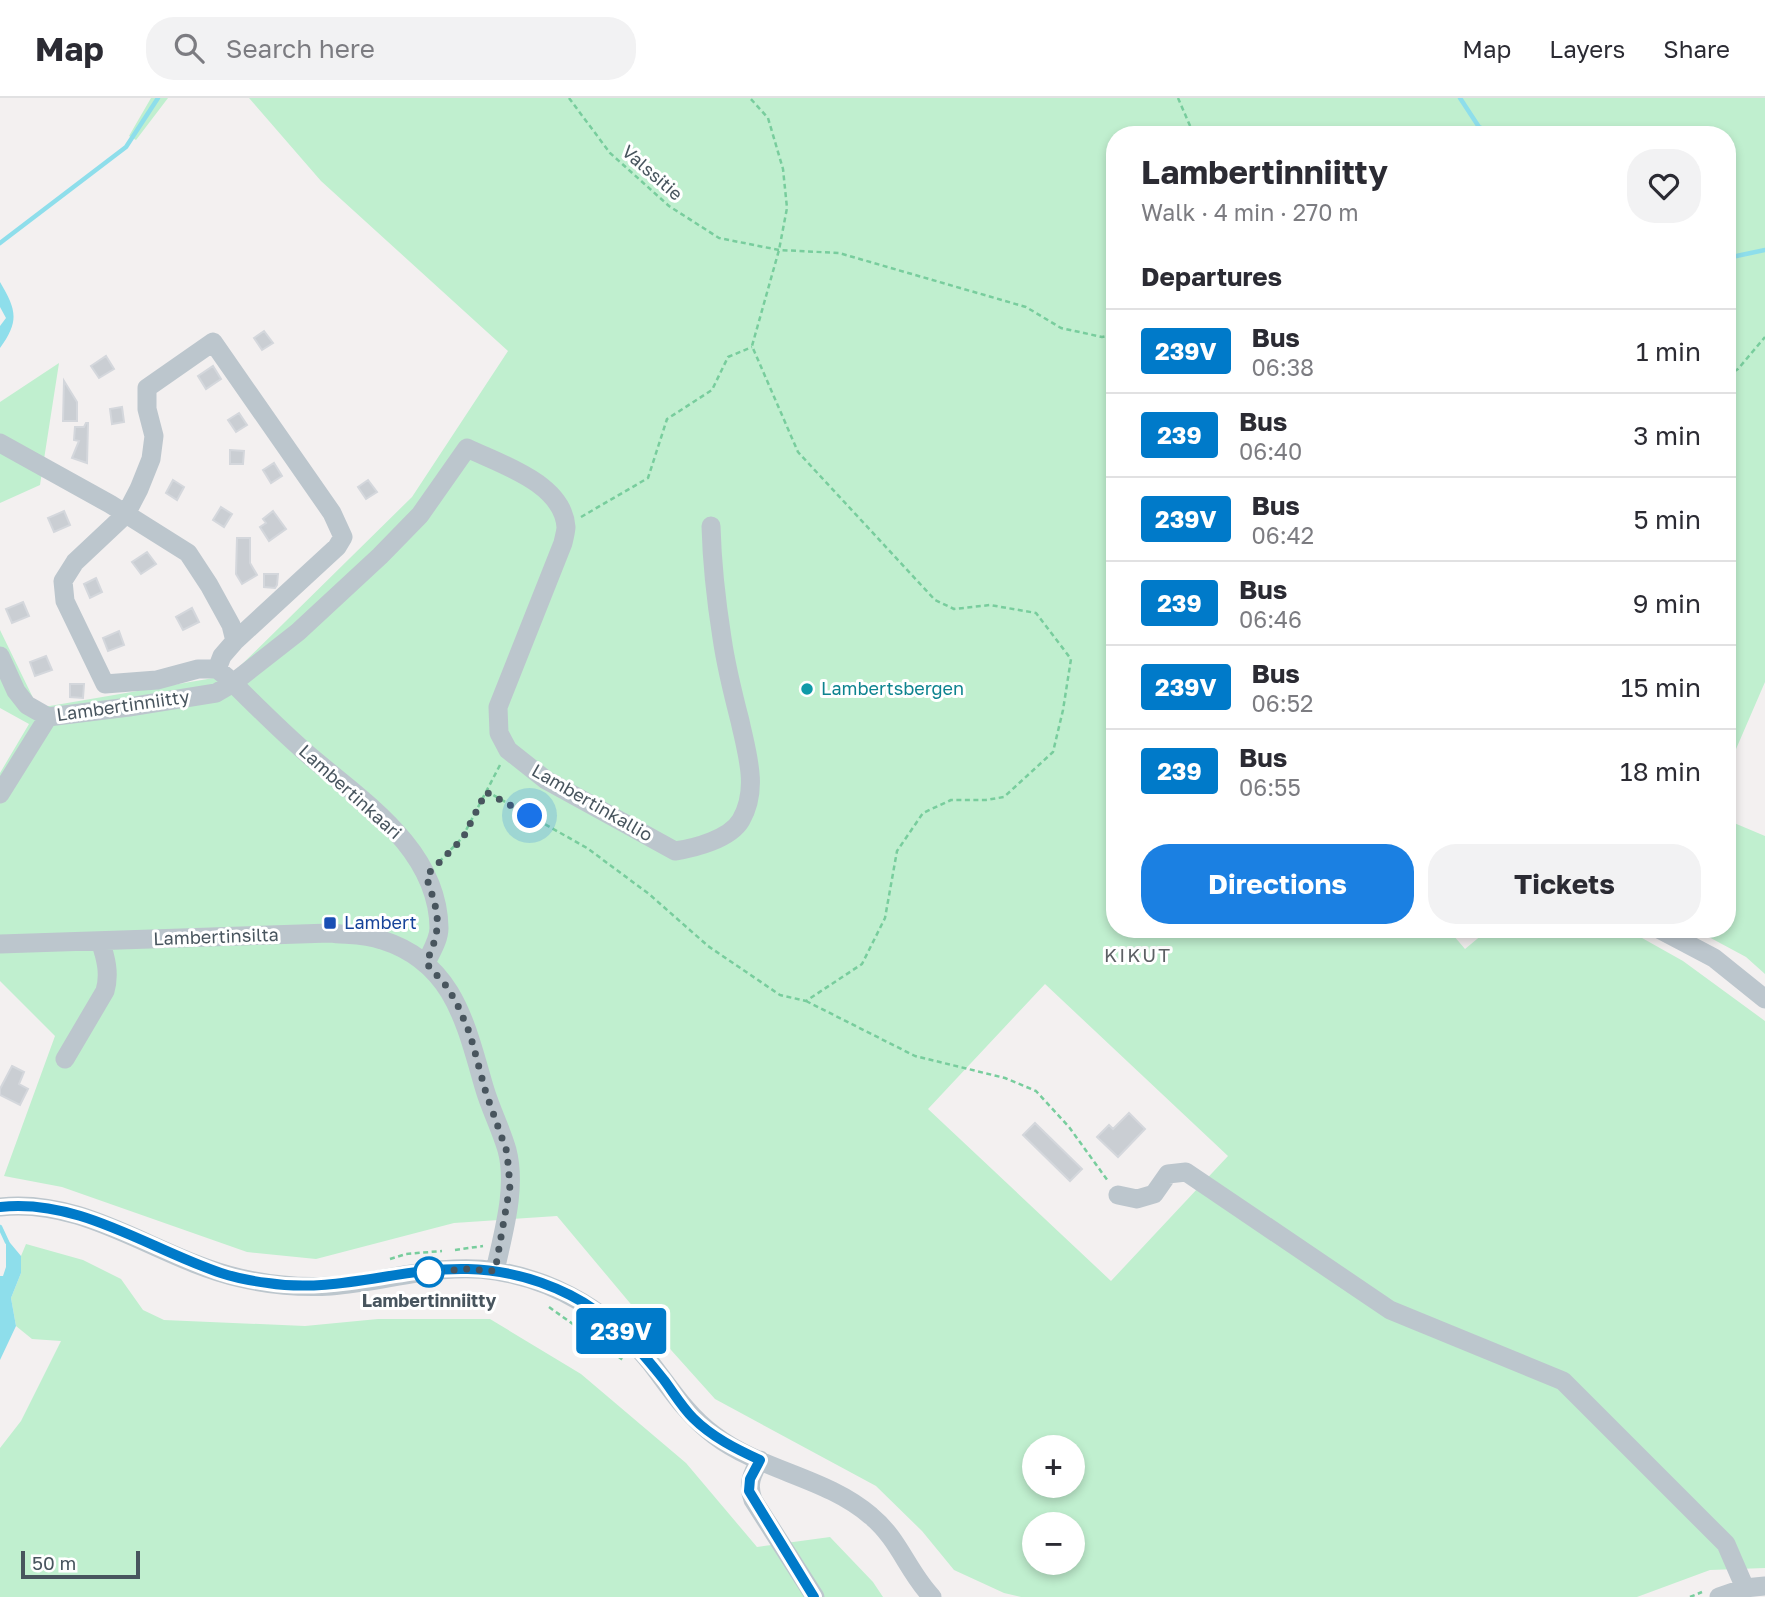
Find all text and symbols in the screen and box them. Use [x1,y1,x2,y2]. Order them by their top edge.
search box [146,17,636,80]
text: Map [35,29,104,68]
icon: search [170,29,208,67]
text: Search here [226,33,375,64]
text: Map [1462,34,1511,63]
text: Layers [1549,34,1625,63]
text: Share [1663,34,1730,63]
street label: Valssitie [618,140,688,205]
button: heart [1627,149,1701,223]
text: Lambertinniitty [1141,152,1388,191]
text: Walk · 4 min · 270 m [1141,198,1359,226]
text: Departures [1141,261,1282,292]
text: Bus [1252,322,1300,353]
text: 239V [1155,336,1217,365]
text: 1 min [1636,336,1701,367]
text: 06:38 [1252,353,1314,381]
text: Bus [1239,406,1287,437]
text: 239 [1157,420,1202,449]
text: 3 min [1633,420,1701,451]
text: 06:40 [1239,437,1302,465]
text: Bus [1252,490,1300,521]
text: 239V [1155,504,1217,533]
text: 5 min [1633,504,1701,535]
text: 06:42 [1252,521,1314,549]
text: Bus [1239,574,1287,605]
text: 239 [1157,588,1202,617]
text: 9 min [1633,588,1701,619]
text: 06:46 [1239,605,1302,633]
text: Bus [1252,658,1300,689]
text: 239V [1155,672,1217,701]
text: 15 min [1621,672,1701,703]
place label: Lambertsbergen [821,677,964,699]
marker: Lambertsbergen [799,681,815,697]
street label: Lambertinniitty [55,685,191,725]
text: 06:52 [1252,689,1313,717]
street label: Lambertinkaari [295,739,407,843]
text: Bus [1239,742,1287,773]
text: 239 [1157,756,1202,785]
text: 18 min [1620,756,1701,787]
street label: Lambertinkallio [528,759,657,846]
text: 06:55 [1239,773,1301,801]
your location [512,798,547,833]
button: Directions [1141,844,1414,924]
button: Tickets [1428,844,1701,924]
place label: Lambert [344,911,417,933]
marker: Lambert [322,915,338,931]
street label: Lambertinsilta [153,923,279,949]
district label: KIKUT [1104,943,1172,966]
marker: Lambertinniitty [414,1257,444,1287]
place label: Lambertinniitty [362,1289,497,1311]
line badge: 239V [572,1308,670,1354]
text: 239V [590,1316,652,1345]
map controls [1022,1435,1085,1575]
button: + [1022,1435,1085,1498]
button: − [1022,1512,1085,1575]
scale bar [21,1548,140,1580]
text: 50 m [32,1551,76,1574]

